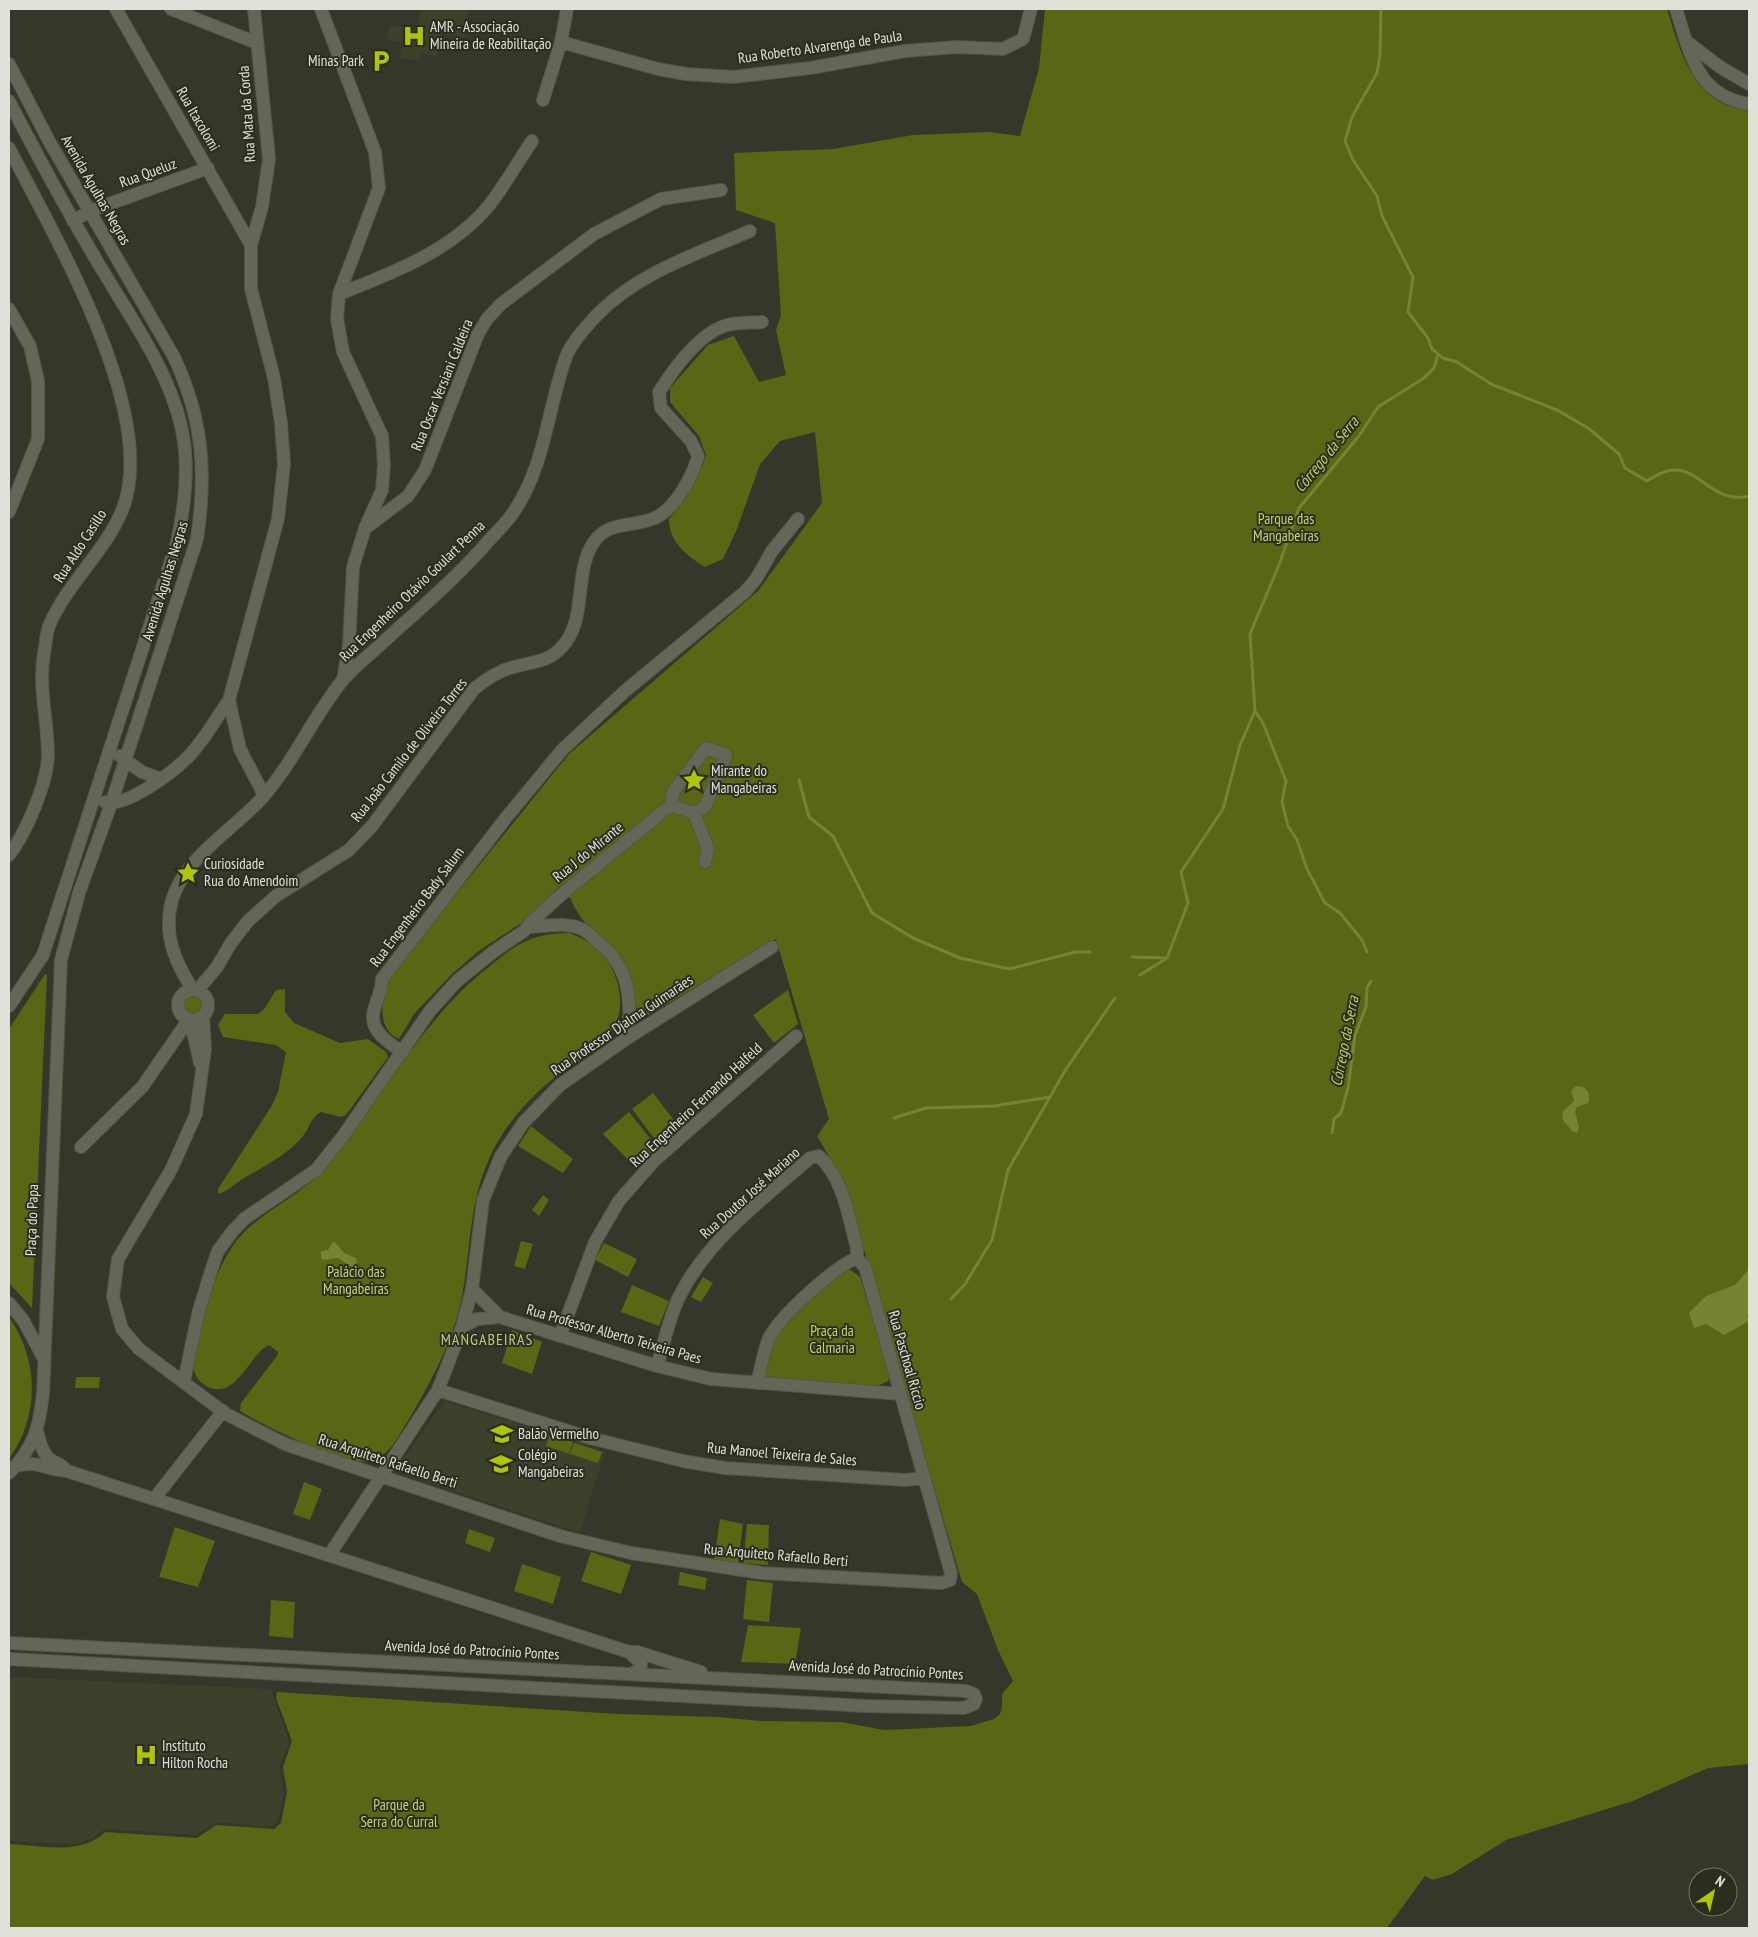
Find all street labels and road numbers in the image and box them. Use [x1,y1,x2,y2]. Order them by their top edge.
street label: Rua Roberto Alvarenga de Paula [737,26,903,67]
street label: Rua Mata da Corda [234,65,259,163]
street label: Rua Itacolomi [172,83,224,154]
street label: Avenida Agulhas Negras [57,131,136,248]
street label: Rua Queluz [117,153,179,192]
street label: Rua Oscar Versiani Caldeira [406,316,477,454]
street label: Rua Aldo Casillo [49,505,110,586]
street label: Rua Engenheiro Otávio Goulart Penna [335,516,489,665]
street label: Avenida Agulhas Negras [137,519,192,643]
street label: Rua João Camilo de Oliveira Torres [346,674,471,826]
street label: Rua J do Mirante [548,817,627,886]
street label: Rua Engenheiro Bady Salum [365,843,468,970]
street label: Rua Professor Djalma Guimarães [547,970,696,1079]
street label: Rua Engenheiro Fernando Halfeld [625,1038,766,1171]
street label: Rua Doutor José Mariano [696,1143,804,1243]
street label: Praça do Papa [21,1184,42,1256]
street label: Rua Professor Alberto Teixeira Paes [525,1299,704,1368]
street label: Rua Paschoal Riccio [884,1308,931,1412]
street label: Rua Arquiteto Rafaello Berti [316,1429,460,1492]
street label: Rua Manoel Teixeira de Sales [706,1437,858,1470]
street label: Rua Arquiteto Rafaello Berti [703,1539,849,1570]
street label: Avenida José do Patrocínio Pontes [384,1635,560,1664]
street label: Avenida José do Patrocínio Pontes [788,1655,964,1684]

